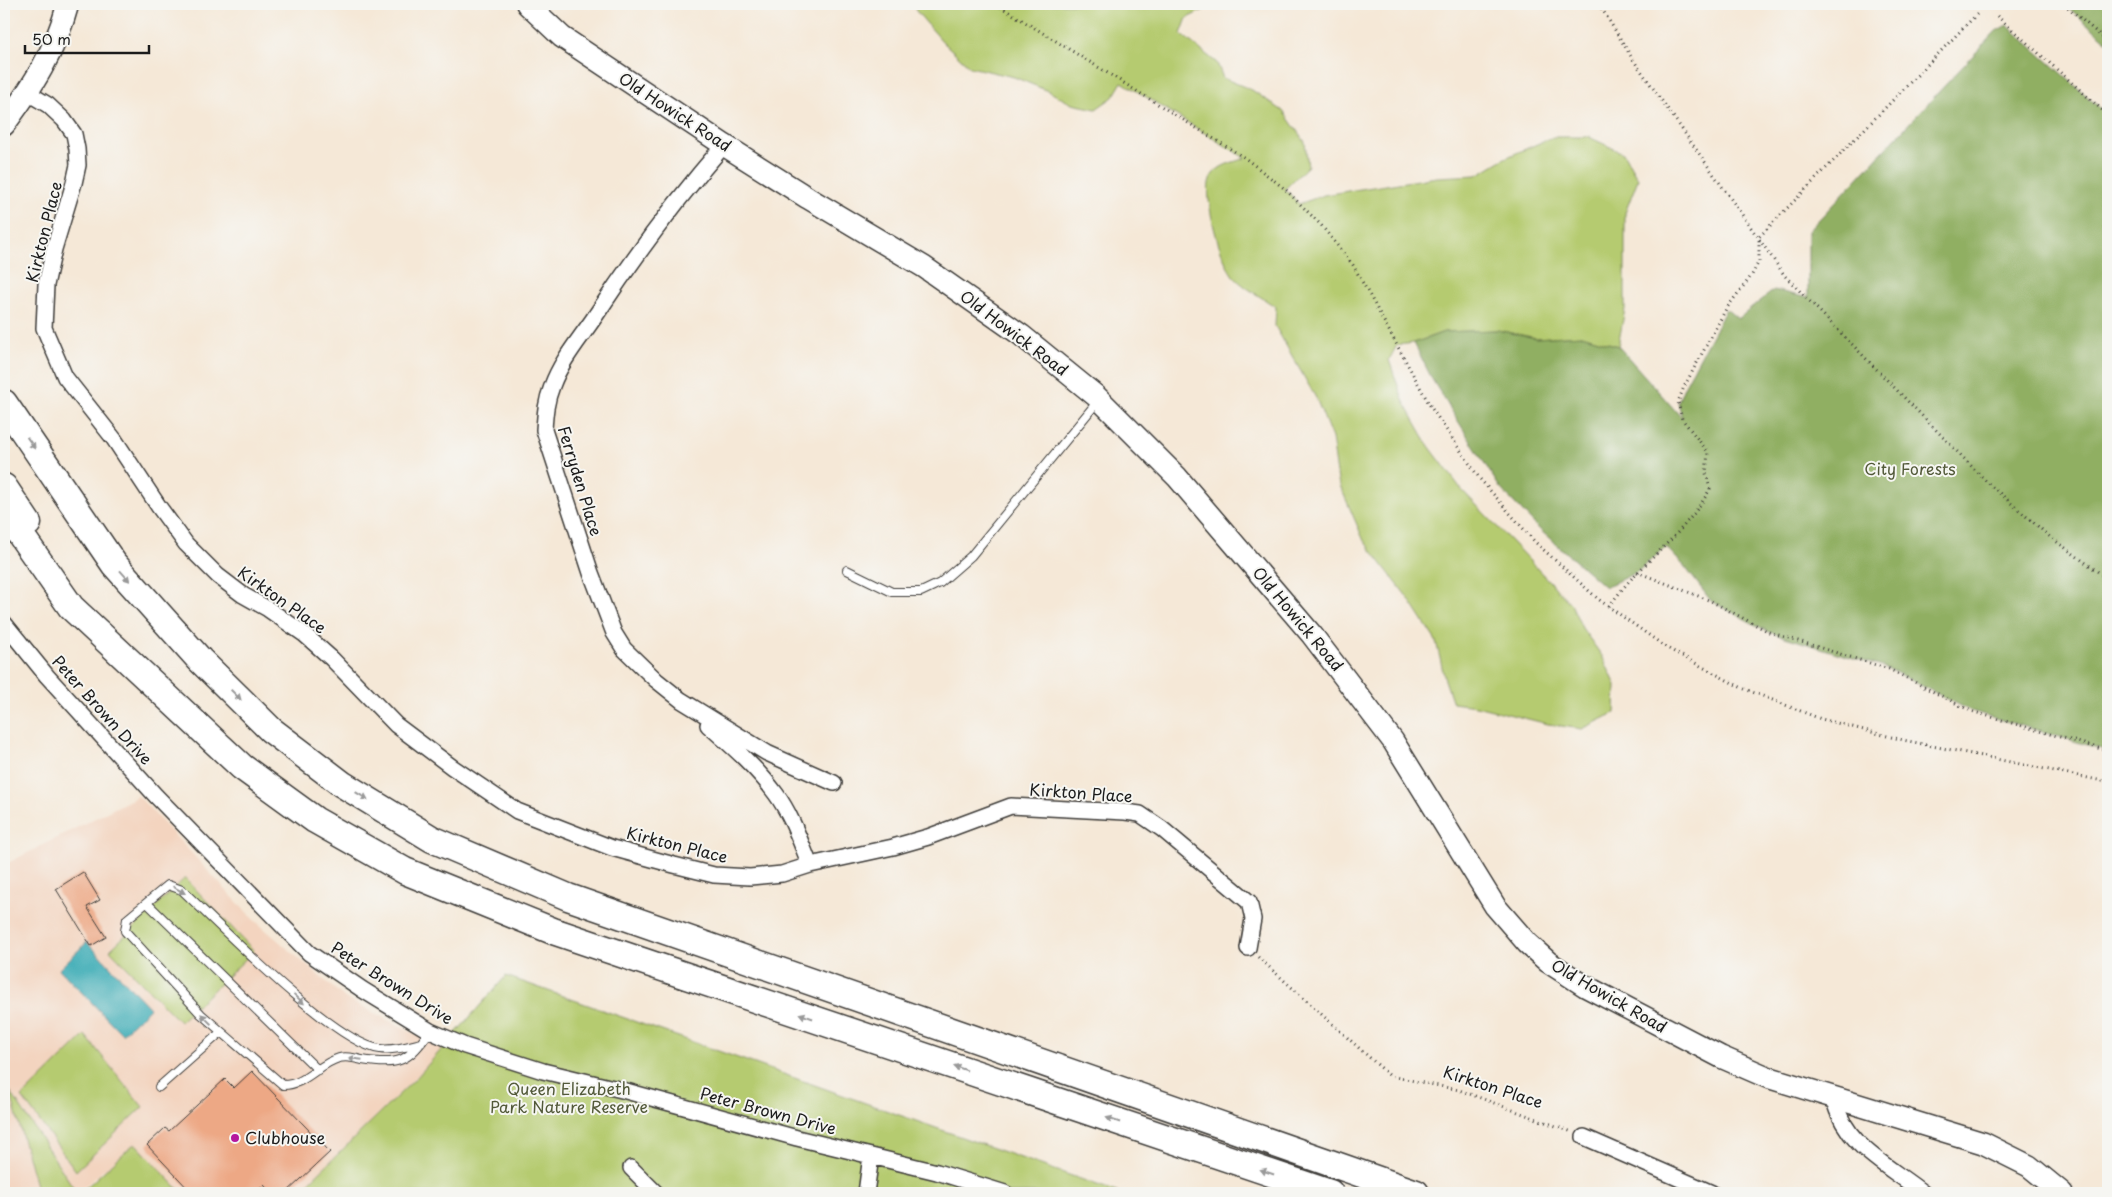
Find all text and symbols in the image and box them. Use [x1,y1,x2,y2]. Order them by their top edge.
scale bar [25,22,149,54]
text: 50 m [32,27,71,50]
street label: Old Howick Road [614,66,737,157]
street label: Kirkton Place [19,179,67,285]
street label: Old Howick Road [955,283,1074,381]
street label: Ferryden Place [553,423,609,539]
one-way arrow [26,437,36,450]
park label: City Forests [1864,456,1956,480]
street label: Kirkton Place [233,560,332,639]
street label: Old Howick Road [1248,561,1350,676]
one-way arrow [119,569,131,581]
street label: Peter Brown Drive [47,649,159,769]
one-way arrow [229,689,241,701]
street label: Kirkton Place [1029,776,1133,808]
one-way arrow [356,792,369,801]
street label: Kirkton Place [624,820,730,868]
one-way arrow [172,886,187,894]
street label: Peter Brown Drive [327,935,458,1029]
street label: Old Howick Road [1547,952,1672,1038]
one-way arrow [293,993,305,1005]
one-way arrow [798,1012,813,1019]
one-way arrow [200,1013,212,1025]
one-way arrow [346,1055,362,1063]
street label: Kirkton Place [1441,1059,1546,1113]
one-way arrow [952,1064,967,1071]
park label: Queen Elizabeth Park Nature Reserve [490,1076,648,1118]
street label: Peter Brown Drive [697,1080,839,1140]
one-way arrow [1106,1116,1121,1123]
place label: Clubhouse [245,1125,325,1149]
marker: Clubhouse [229,1132,241,1144]
one-way arrow [1260,1168,1275,1175]

